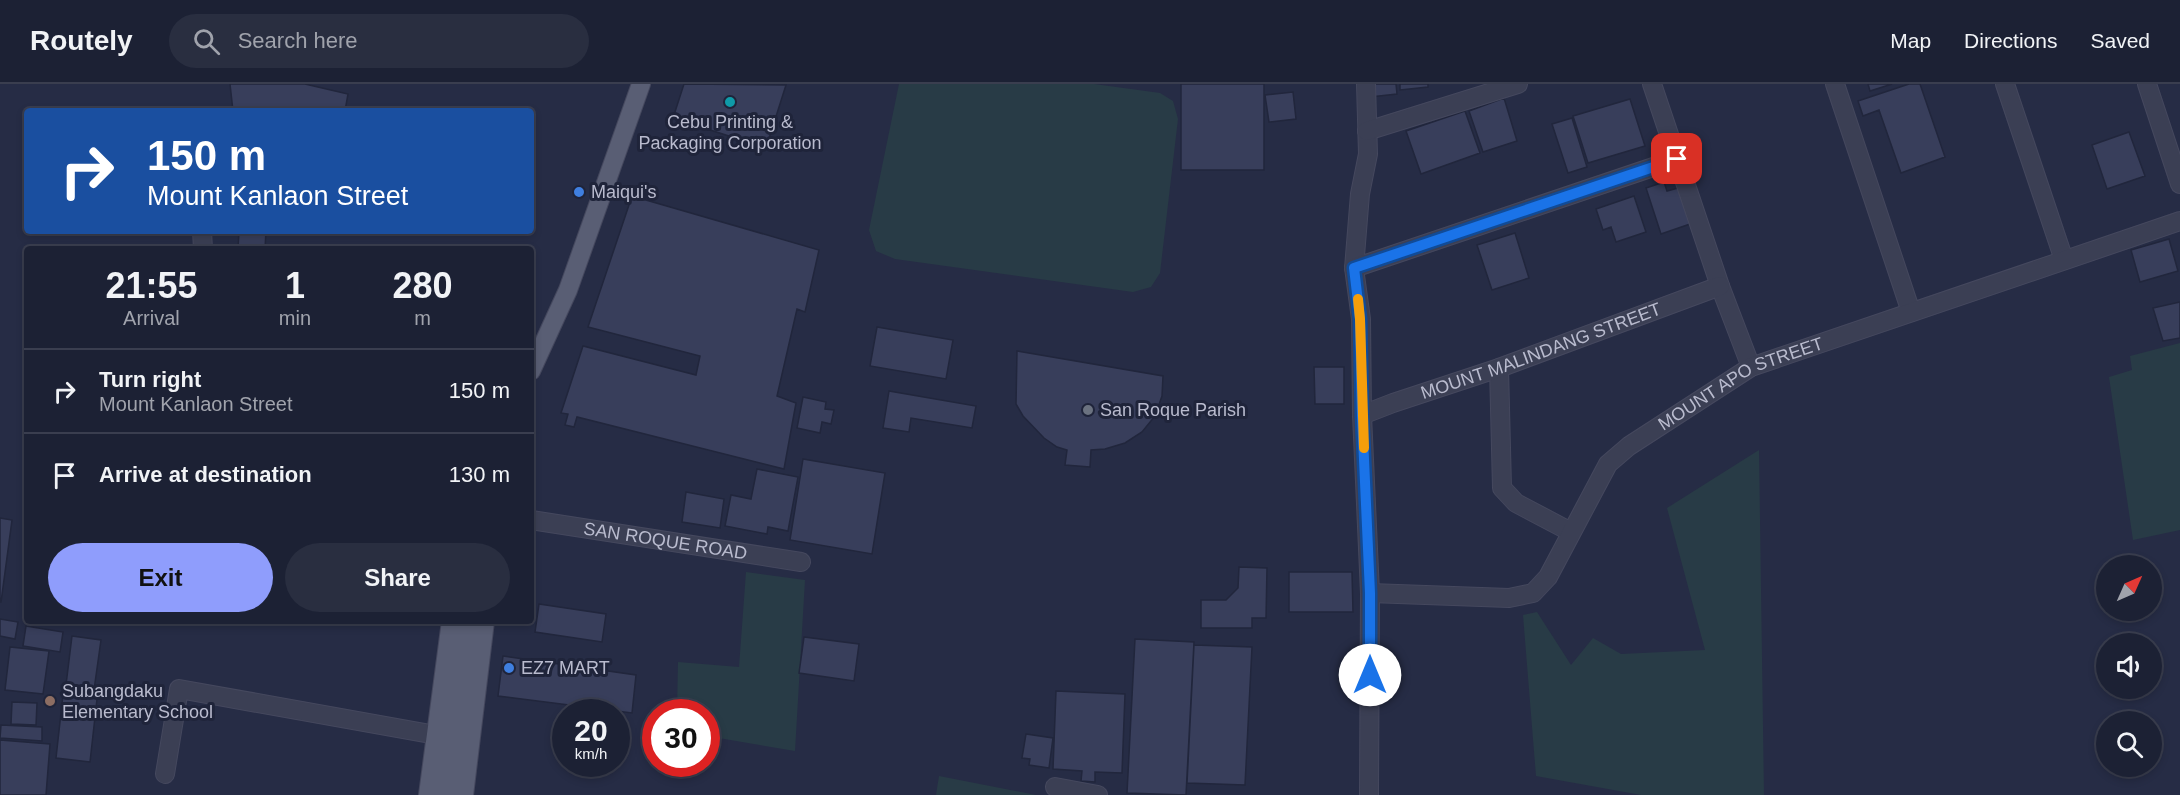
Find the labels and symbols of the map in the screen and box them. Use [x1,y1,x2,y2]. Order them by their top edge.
marker: Cebu Printing & Packaging Corporation [723,95,737,109]
place label: Cebu Printing & Packaging Corporation [638,112,822,153]
pin [1651,133,1702,184]
place label: Maiqui's [591,182,656,202]
marker: Maiqui's [572,185,586,199]
street label: MOUNT MALINDANG STREET [1418,299,1664,403]
street label: MOUNT APO STREET [1655,333,1826,434]
place label: San Roque Parish [1100,400,1246,420]
marker: San Roque Parish [1081,403,1095,417]
street label: SAN ROQUE ROAD [582,518,749,563]
north arrow [2096,555,2162,621]
position arrow [1338,643,1402,707]
place label: EZ7 MART [521,658,610,678]
marker: EZ7 MART [502,661,516,675]
place label: Subangdaku Elementary School [62,681,213,722]
marker: Subangdaku Elementary School [43,694,57,708]
speed limit sign: 30 [642,699,720,777]

